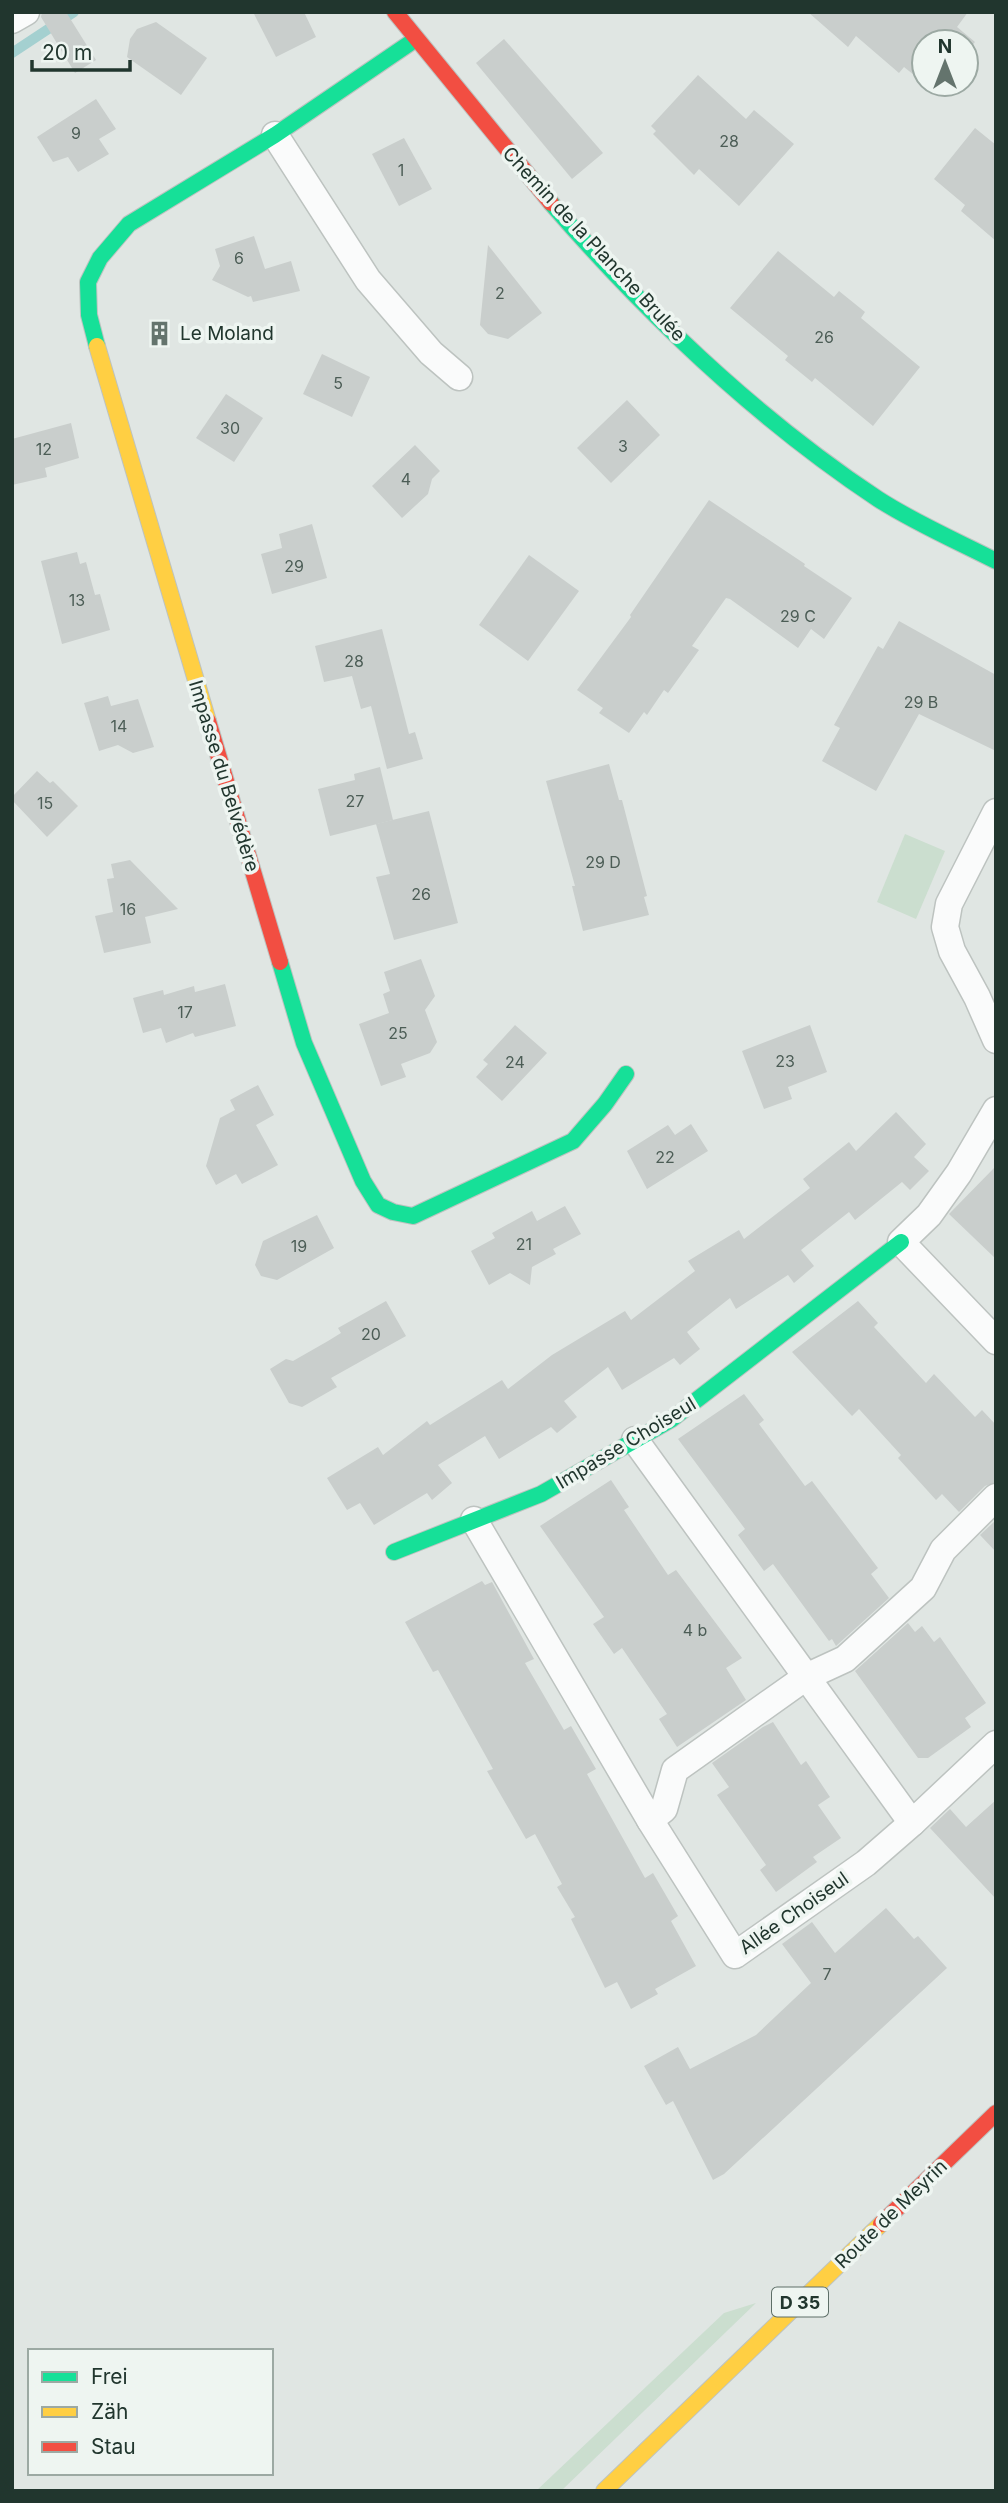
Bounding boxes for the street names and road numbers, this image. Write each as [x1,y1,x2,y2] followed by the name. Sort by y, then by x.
[498,142,690,346] street label: Chemin de la Planche Brulée
[184,677,264,875] street label: Impasse du Belvédère
[552,1392,700,1494] street label: Impasse Choiseul
[735,1867,853,1959] street label: Allée Choiseul
[830,2155,952,2273] street label: Route de Meyrin
[772,2288,828,2316] road number: D 35

